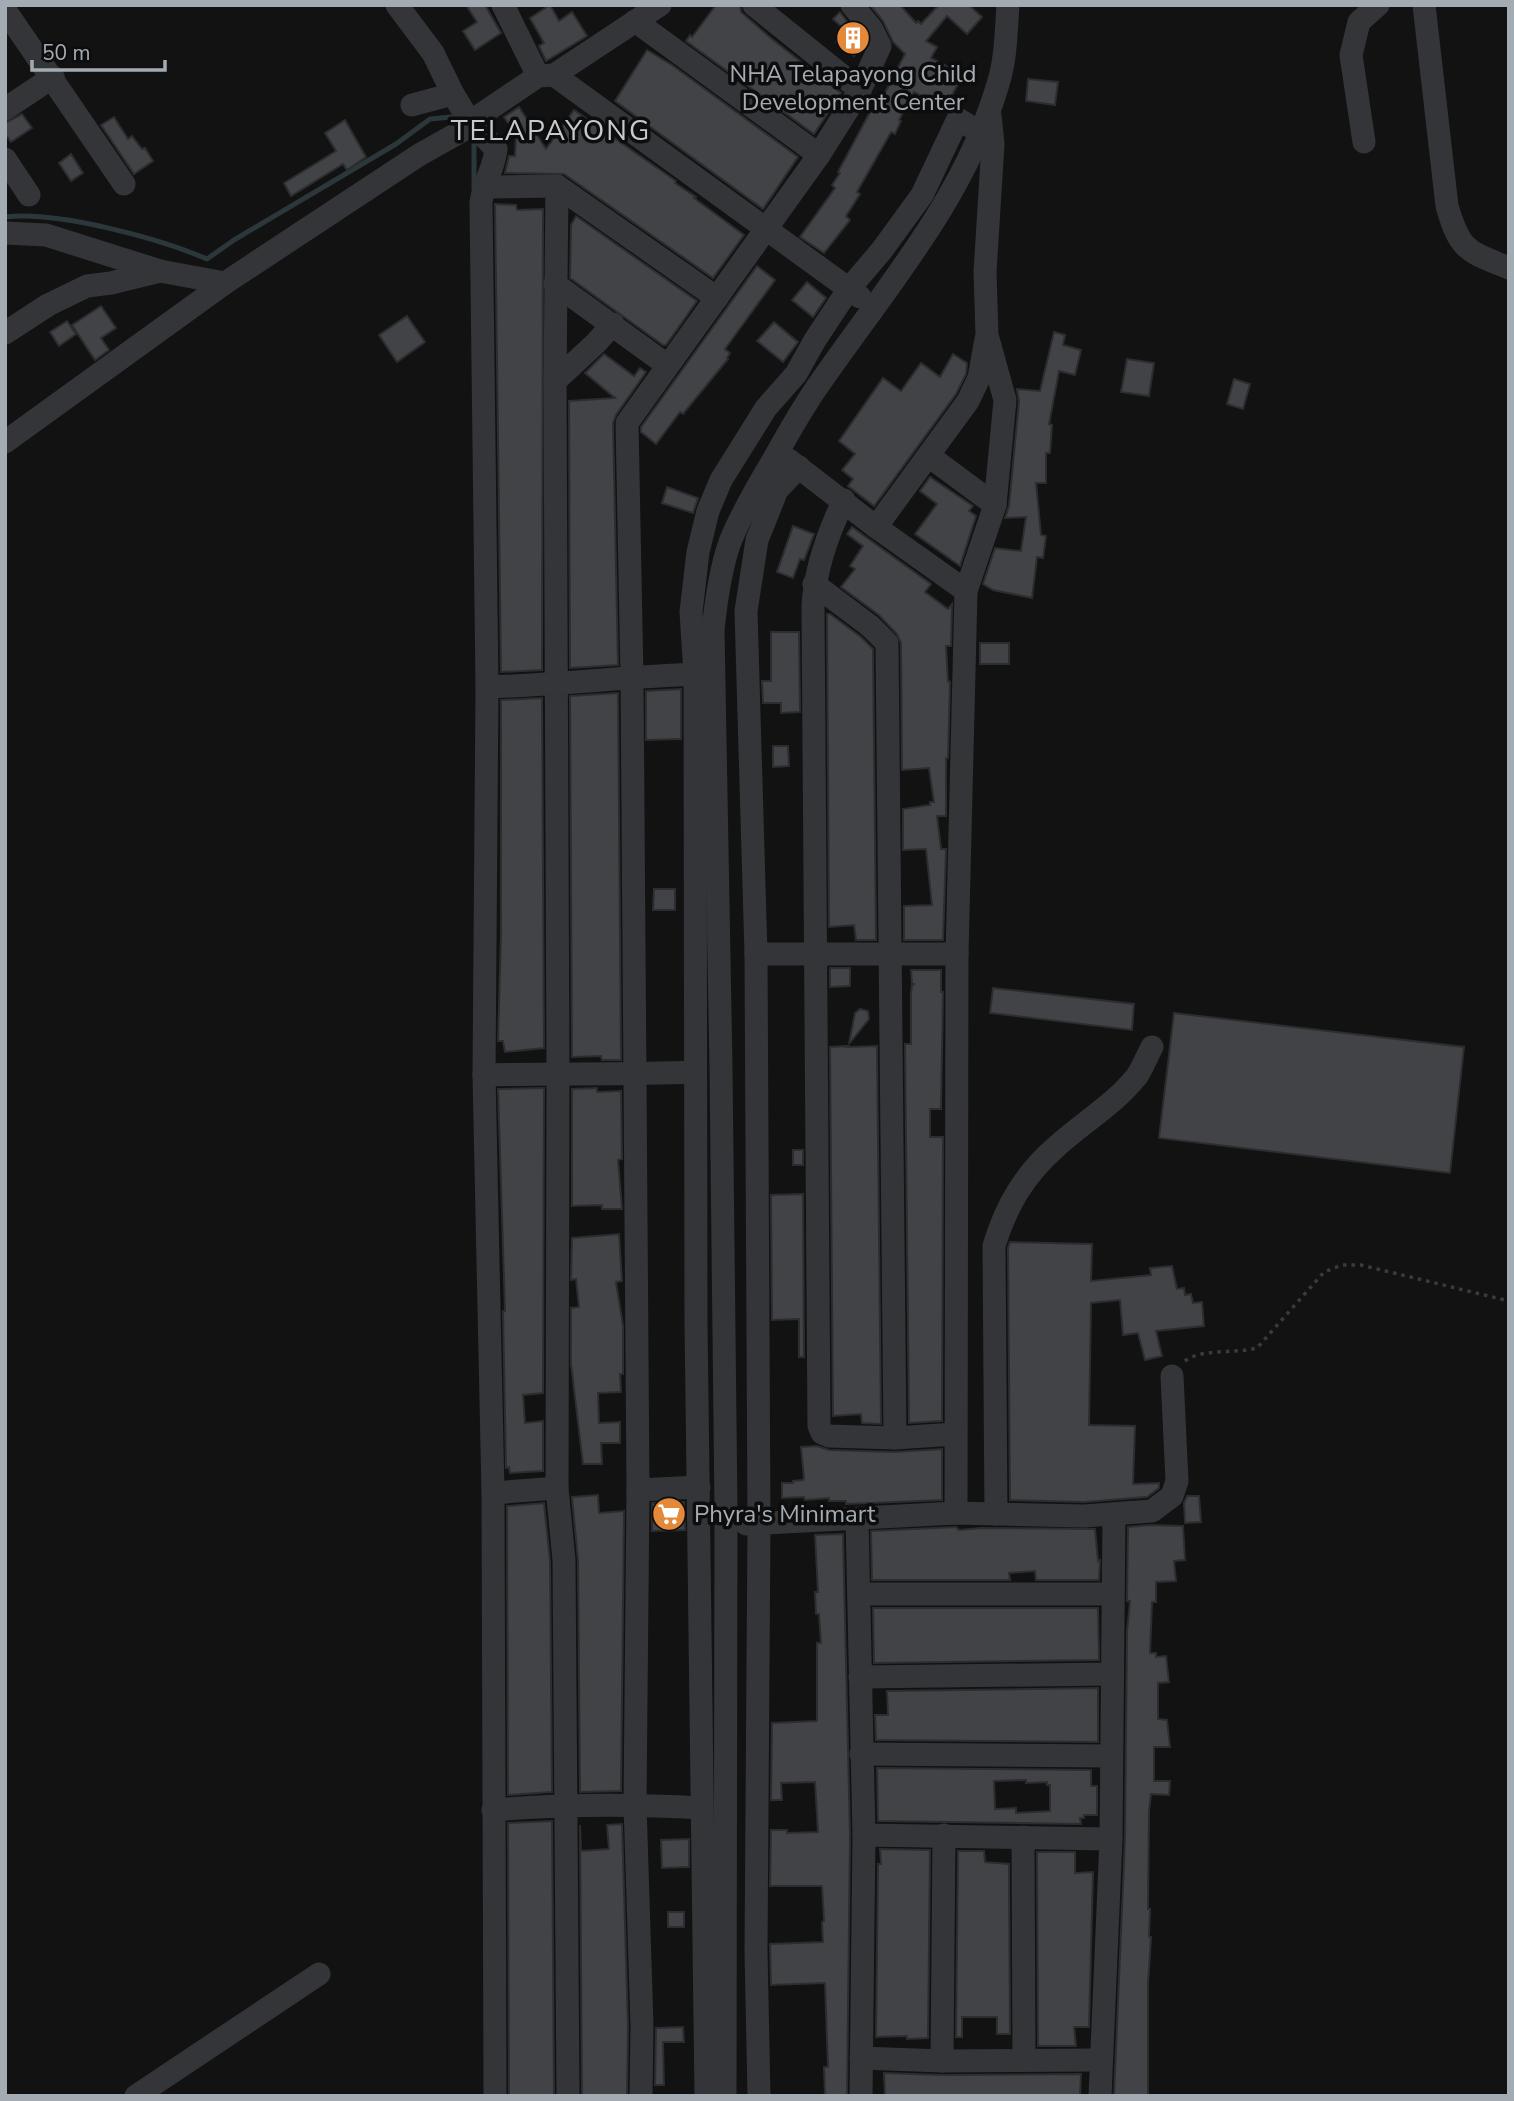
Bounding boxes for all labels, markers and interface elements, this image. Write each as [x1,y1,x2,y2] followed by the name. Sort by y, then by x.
[834,19,872,57] building icon: NHA Telapayong Child Development Center
[32,28,164,72] scale bar
[42,39,91,67] text: 50 m
[729,58,977,118] place label: NHA Telapayong Child Development Center
[451,112,651,150] district label: TELAPAYONG
[650,1495,688,1533] supermarket icon: Phyra's Minimart
[694,1498,876,1530] place label: Phyra's Minimart

